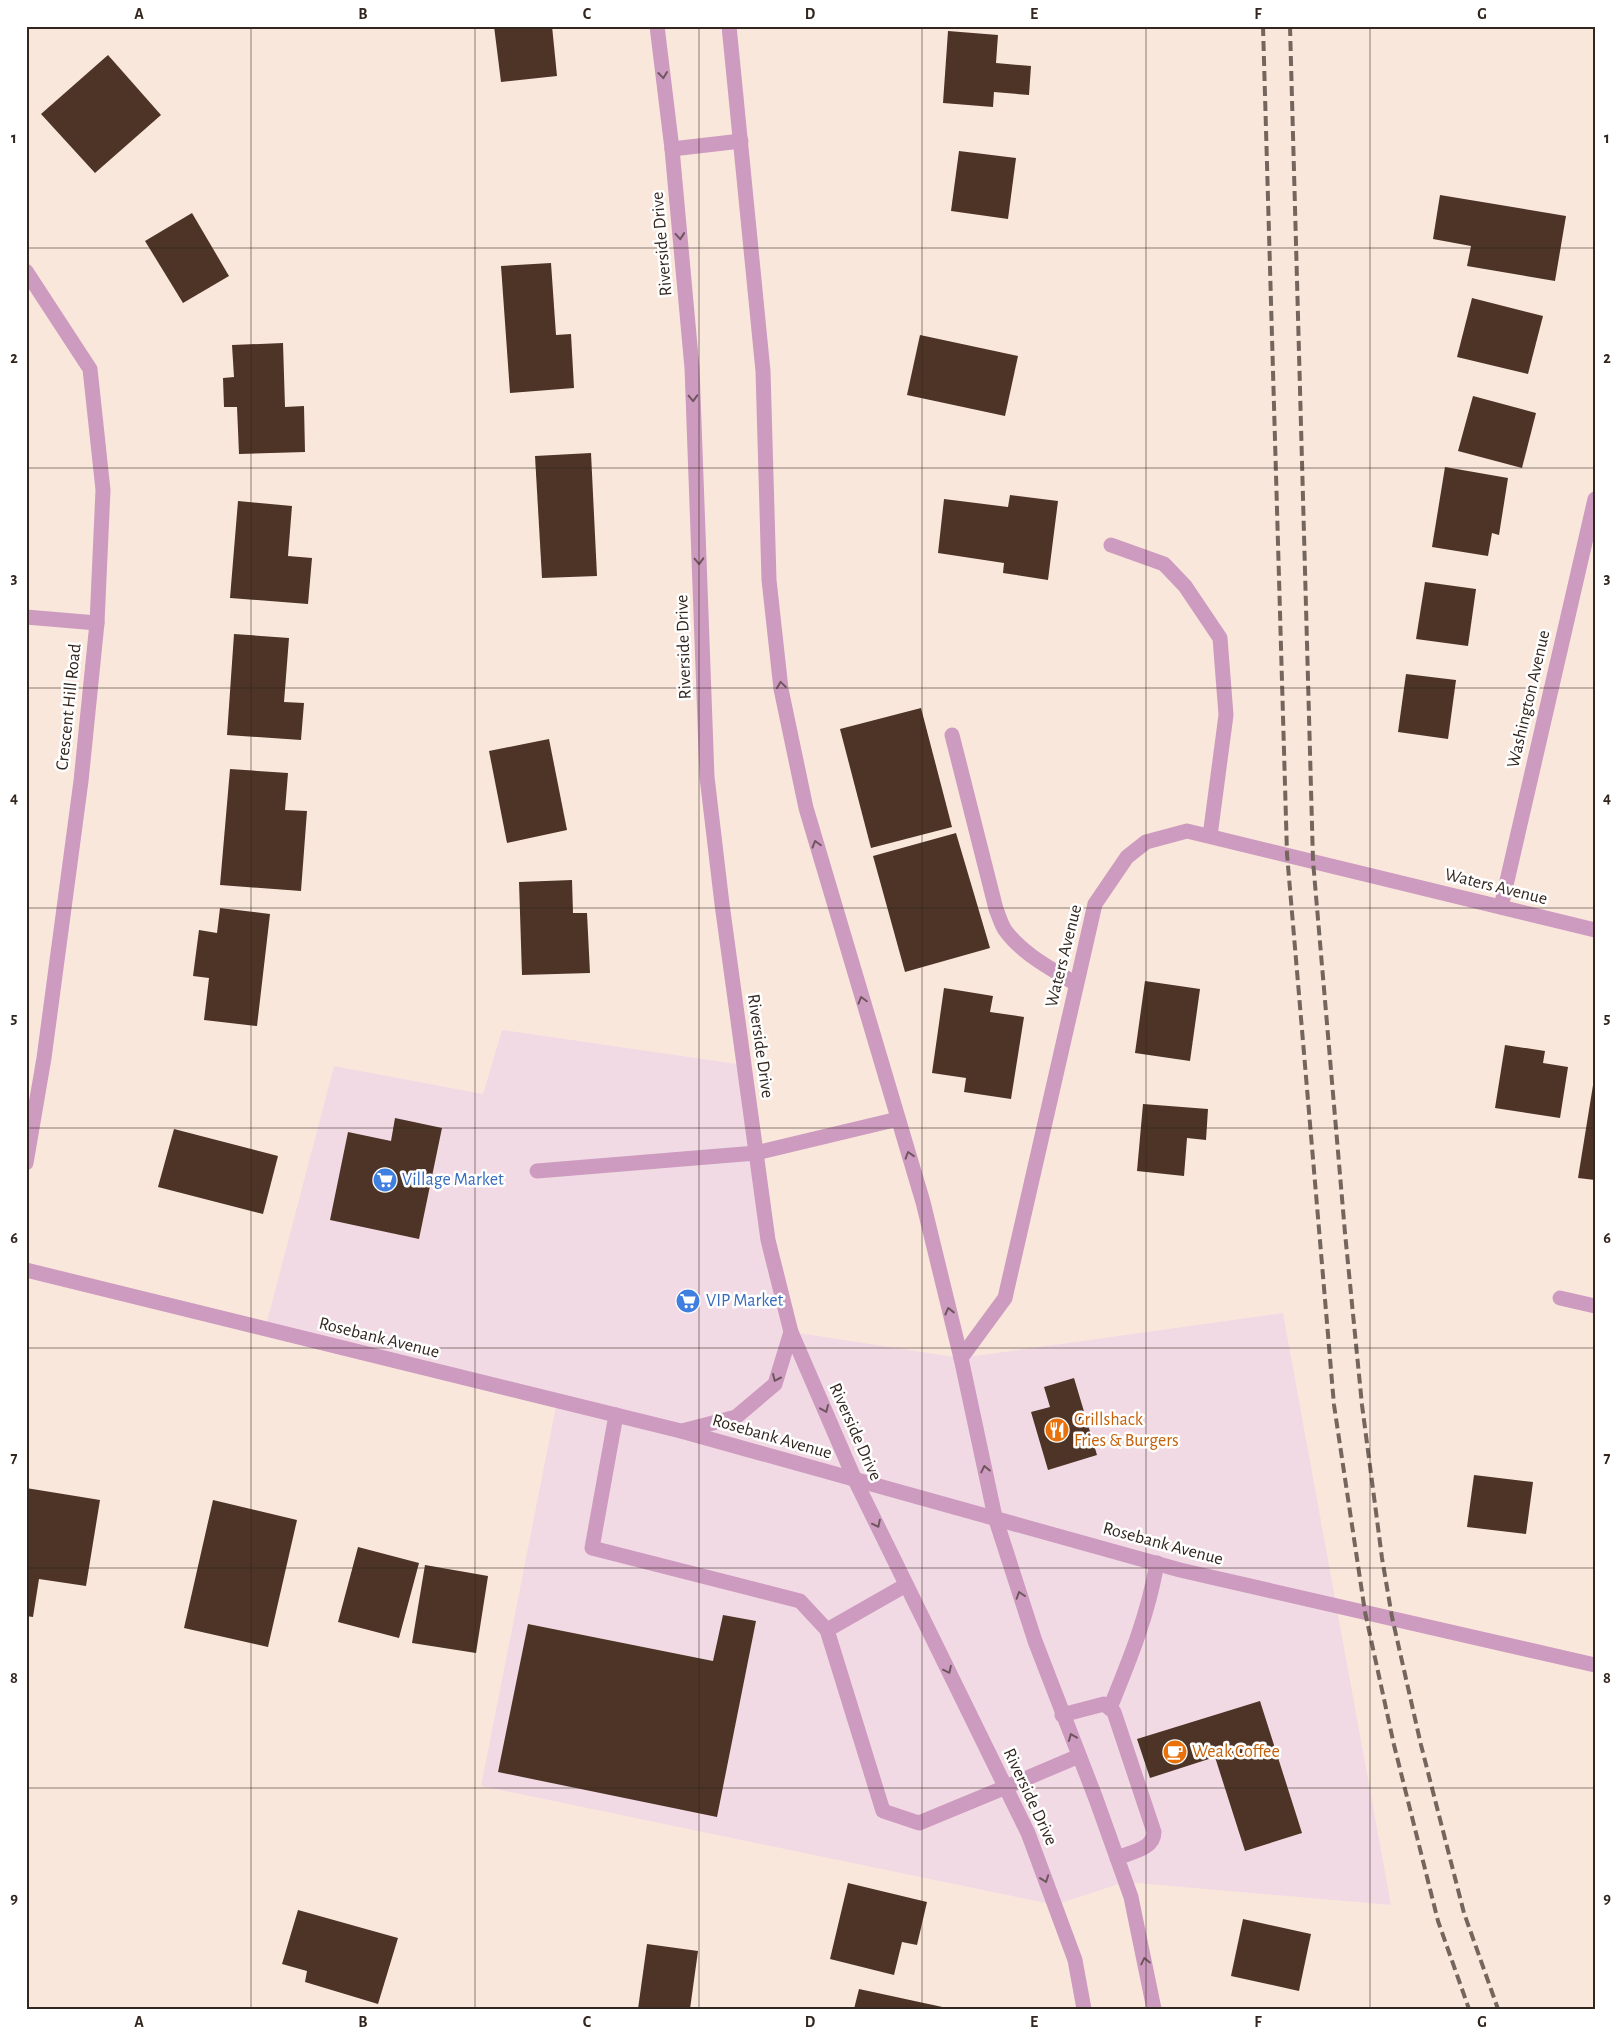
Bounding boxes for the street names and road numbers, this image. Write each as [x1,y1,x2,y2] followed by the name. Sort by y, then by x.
[648,191,676,297] street label: Riverside Drive
[673,594,695,700] street label: Riverside Drive
[1504,628,1554,770] street label: Washington Avenue
[53,643,85,771] street label: Crescent Hill Road
[1443,866,1549,908] street label: Waters Avenue
[1043,903,1085,1009] street label: Waters Avenue
[744,993,776,1099] street label: Riverside Drive
[317,1314,441,1362] street label: Rosebank Avenue
[825,1380,885,1484] street label: Riverside Drive
[710,1411,834,1463] street label: Rosebank Avenue
[1101,1519,1225,1569] street label: Rosebank Avenue
[1000,1746,1060,1848] street label: Riverside Drive

